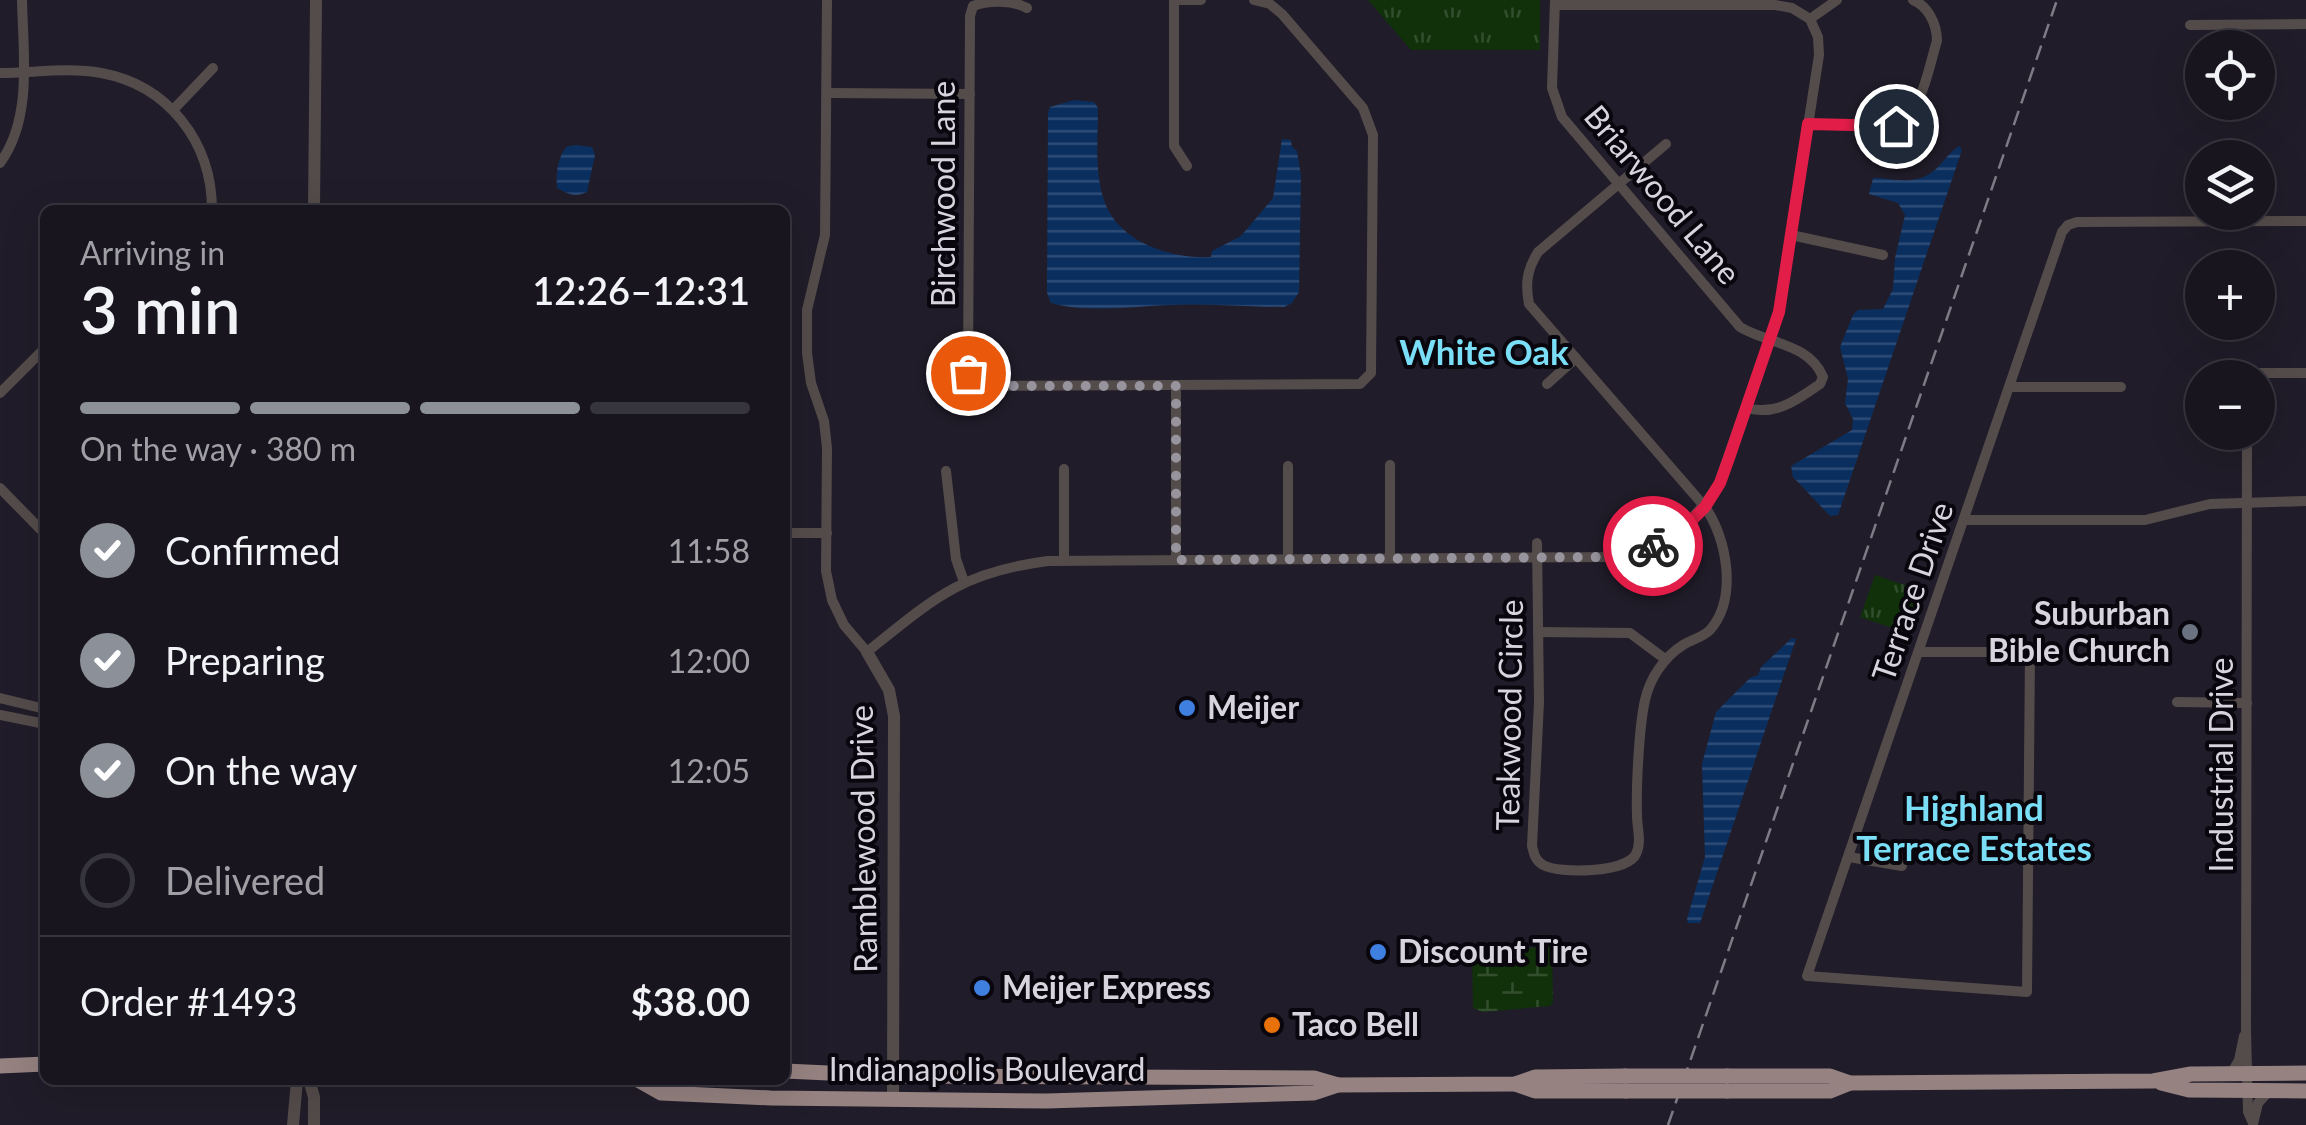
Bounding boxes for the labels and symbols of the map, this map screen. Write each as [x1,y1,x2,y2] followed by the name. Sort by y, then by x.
[923,81,962,307] street label: Birchwood Lane
[1854,84,1939,169] pin
[1577,97,1749,291] street label: Briarwood Lane
[1399,330,1569,372] district label: White Oak
[926,331,1011,416] pin
[1603,496,1703,596] courier
[1863,497,1960,686] street label: Terrace Drive
[1988,593,2170,669] place label: Suburban Bible Church
[1487,599,1530,831] street label: Teakwood Circle
[2179,621,2201,643] marker: Suburban Bible Church
[2201,658,2240,872] street label: Industrial Drive
[1207,687,1299,726] place label: Meijer
[1176,697,1198,719] marker: Meijer
[841,705,884,973] street label: Ramblewood Drive
[1856,786,2092,868] district label: Highland Terrace Estates
[1398,931,1588,970] place label: Discount Tire
[1367,941,1389,963] marker: Discount Tire
[1002,967,1211,1006] place label: Meijer Express
[971,977,993,999] marker: Meijer Express
[1292,1004,1419,1043] place label: Taco Bell
[1261,1014,1283,1036] marker: Taco Bell
[829,1049,1145,1088] street label: Indianapolis Boulevard

